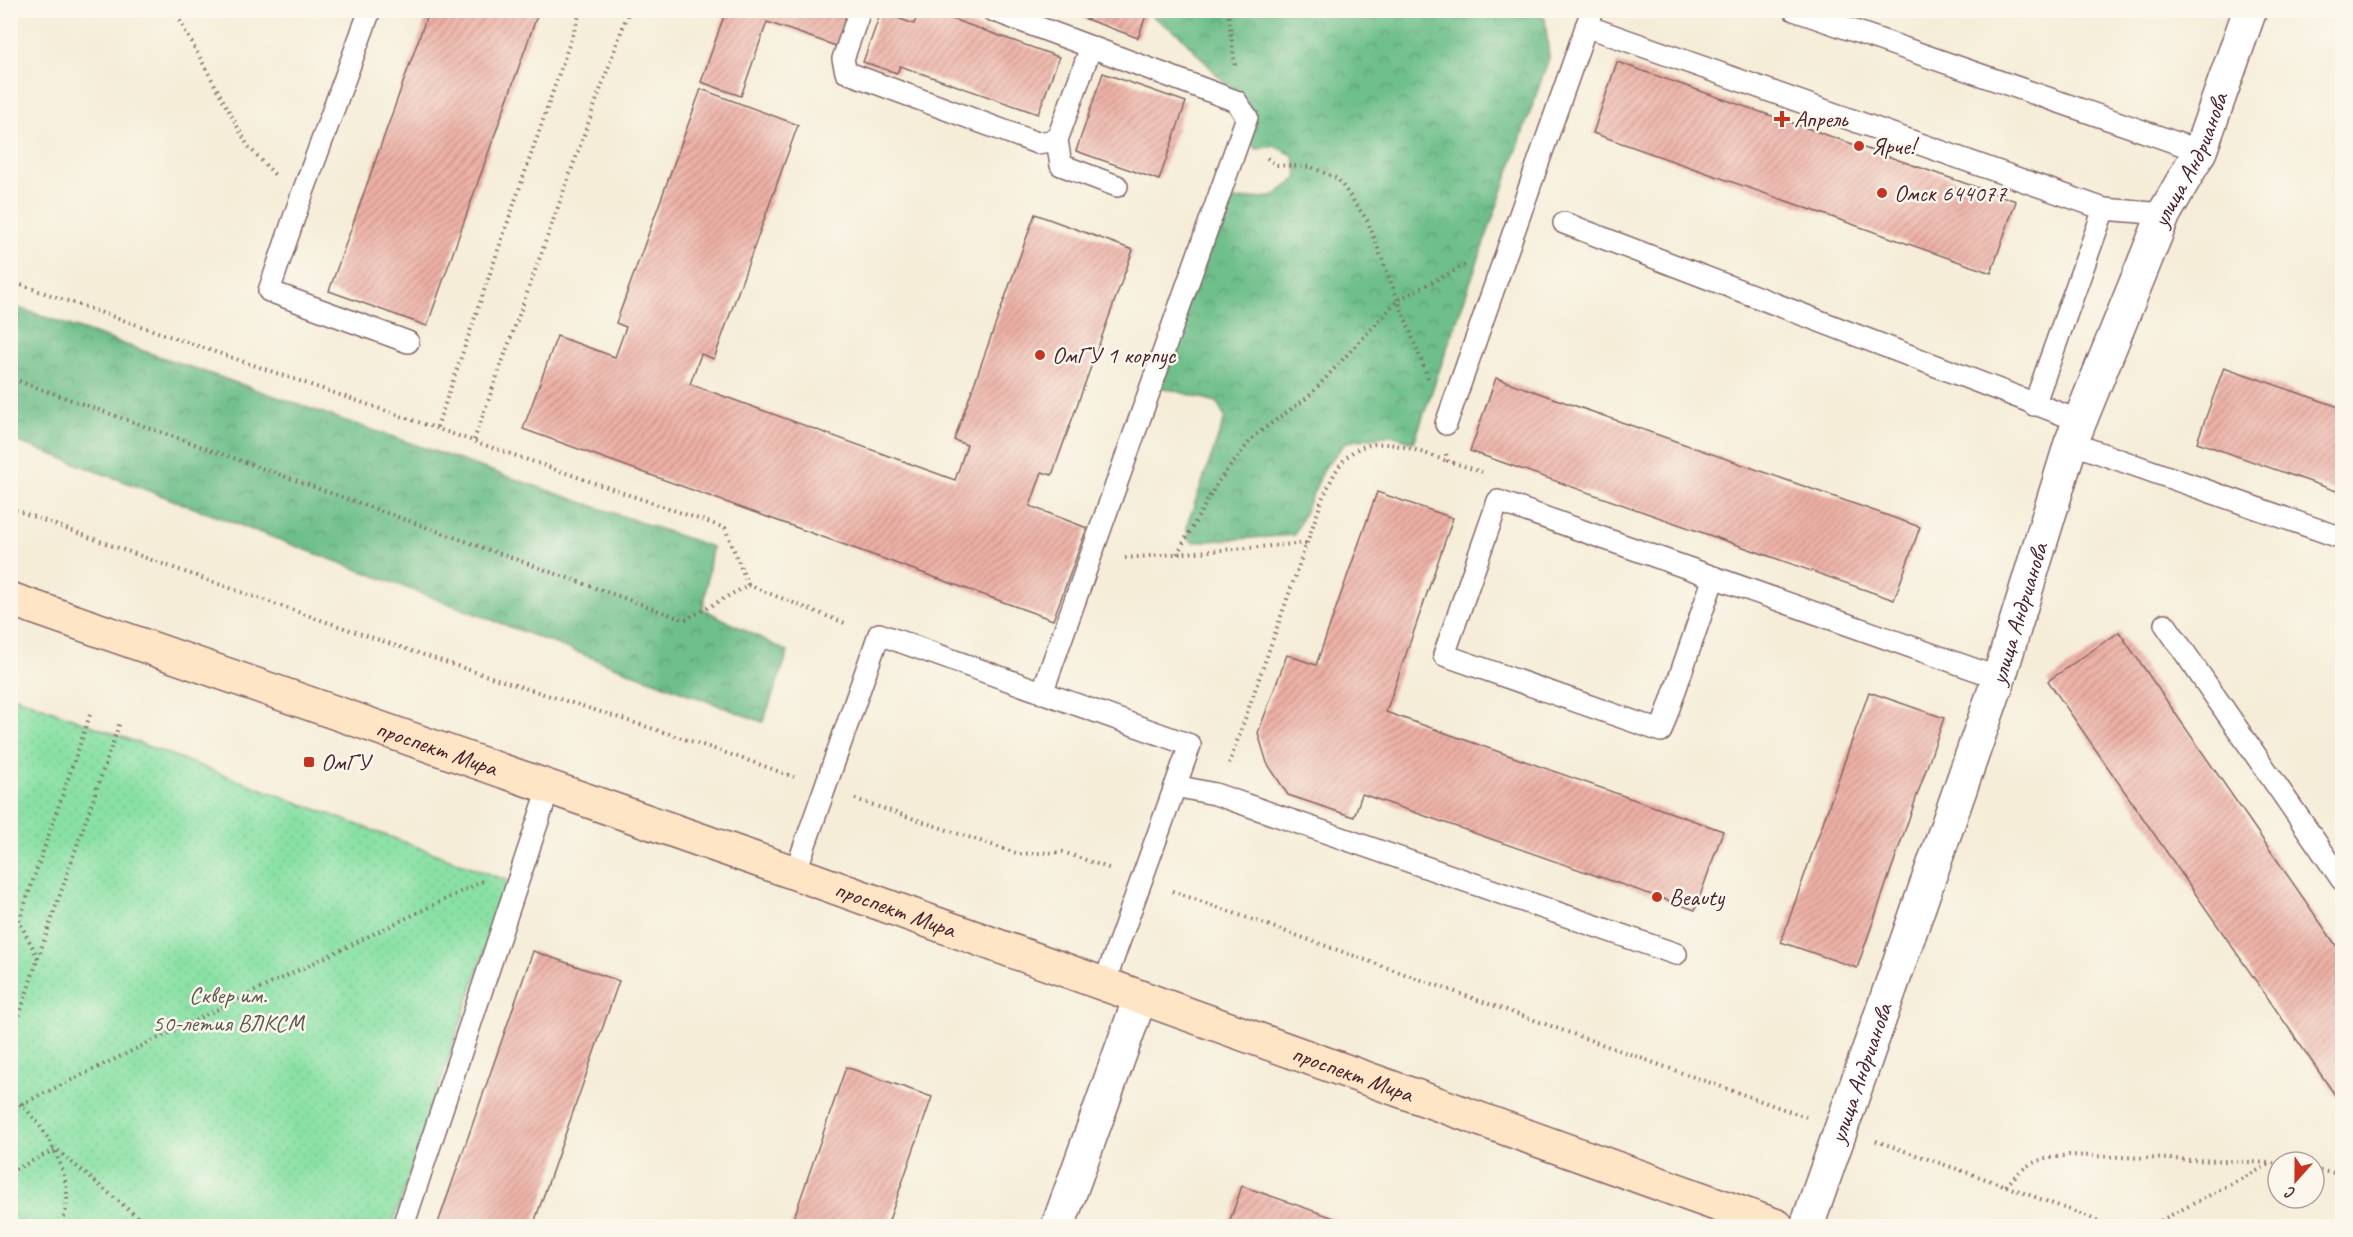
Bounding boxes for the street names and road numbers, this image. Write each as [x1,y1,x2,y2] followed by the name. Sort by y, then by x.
[2145,87,2235,233] street label: улица Андрианова
[1982,538,2055,690] street label: улица Андрианова
[372,713,503,783] street label: проспект Мира
[831,874,961,945] street label: проспект Мира
[1822,998,1899,1149] street label: улица Андрианова
[1288,1038,1419,1109] street label: проспект Мира

